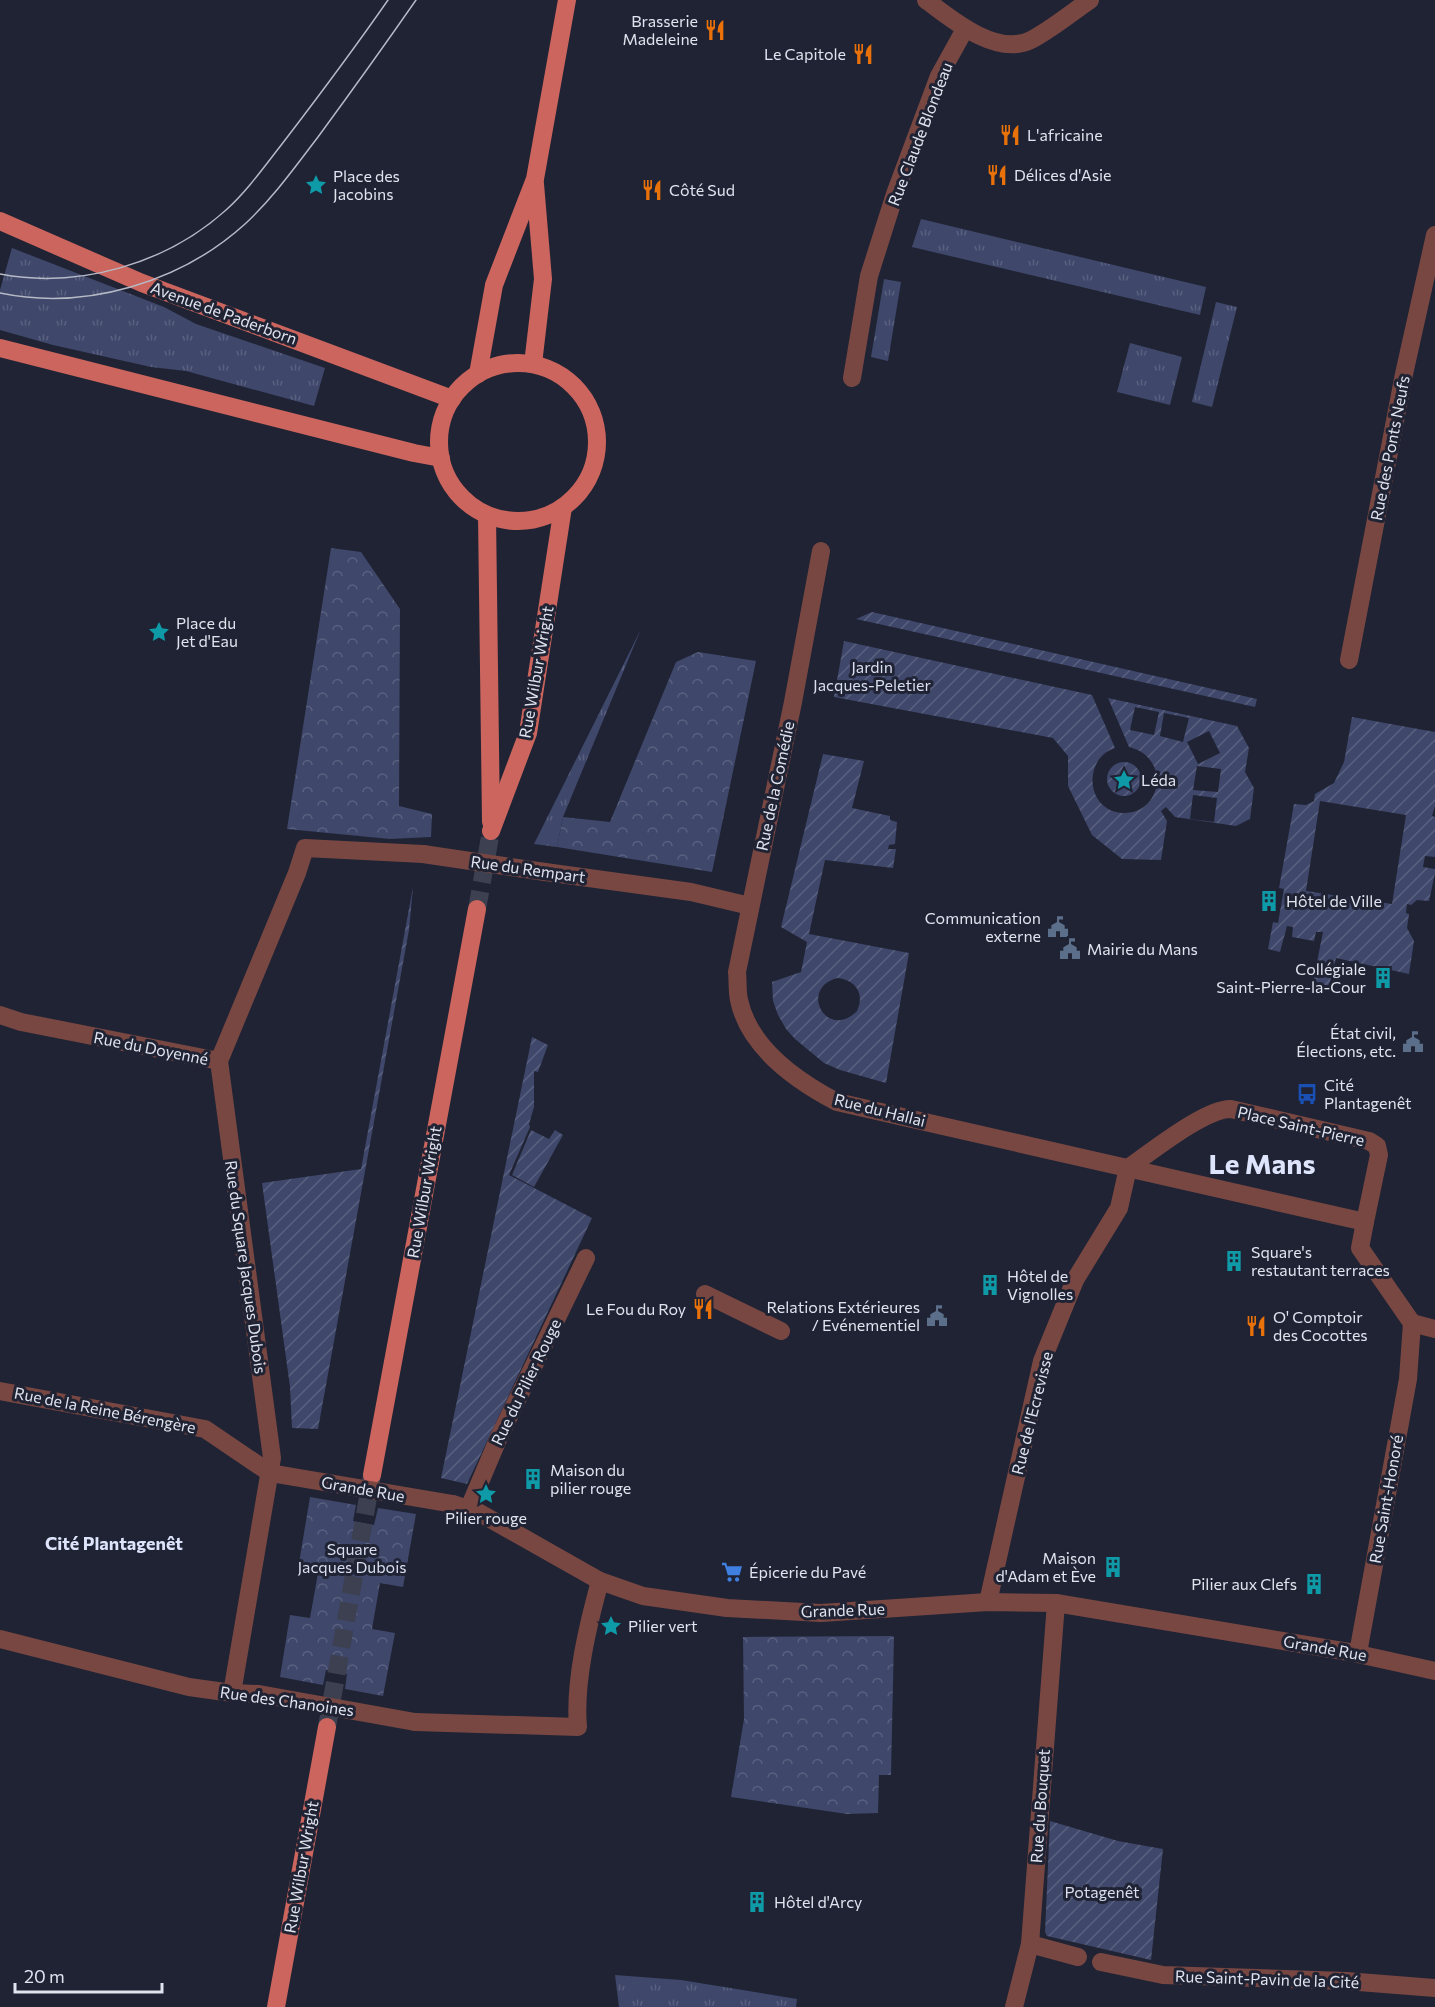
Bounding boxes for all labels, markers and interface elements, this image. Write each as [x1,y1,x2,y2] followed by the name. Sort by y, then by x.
[623,11,698,48] place label: Brasserie Madeleine
[703,18,727,42] restaurant icon: Brasserie Madeleine
[851,42,875,66] restaurant icon: Le Capitole
[764,44,846,63] place label: Le Capitole
[883,59,956,208] street label: Rue Claude Blondeau
[998,123,1022,147] restaurant icon: L'africaine
[1027,125,1103,144] place label: L'africaine
[985,163,1009,187] restaurant icon: Délices d'Asie
[1014,165,1112,184] place label: Délices d'Asie
[333,166,400,203] place label: Place des Jacobins
[304,173,328,197] place icon: Place des Jacobins
[640,178,664,202] restaurant icon: Côté Sud
[669,180,735,199] place label: Côté Sud
[148,277,300,348] street label: Avenue de Paderborn
[1366,374,1413,522] street label: Rue des Ponts Neufs
[515,604,557,739] street label: Rue Wilbur Wright
[176,613,238,650] place label: Place du Jet d'Eau
[147,620,171,644] place icon: Place du Jet d'Eau
[813,657,931,694] park label: Jardin Jacques-Peletier
[751,719,798,852] street label: Rue de la Comédie
[1112,768,1136,792] place icon: Léda
[1141,770,1176,789] place label: Léda
[469,851,587,886] street label: Rue du Rempart
[1257,889,1281,913] building icon: Hôtel de Ville
[1286,891,1382,910] place label: Hôtel de Ville
[925,908,1041,945] place label: Communication externe
[1046,915,1070,939] public building icon: Communication externe
[1058,937,1082,961] public building icon: Mairie du Mans
[1087,939,1198,958] place label: Mairie du Mans
[1216,959,1367,996] place label: Collégiale Saint-Pierre-la-Cour
[1371,966,1395,990] building icon: Collégiale Saint-Pierre-la-Cour
[1296,1023,1396,1060] place label: État civil, Élections, etc.
[92,1027,210,1068] street label: Rue du Doyenné
[1401,1030,1425,1054] public building icon: État civil, Élections, etc.
[1324,1075,1412,1112] place label: Cité Plantagenêt
[1295,1082,1319,1106] bus stop icon: Cité Plantagenêt
[833,1089,928,1130] street label: Rue du Hallai
[1236,1102,1366,1149] street label: Place Saint-Pierre
[403,1124,445,1259] street label: Rue Wilbur Wright
[1208,1146,1316,1180] district label: Le Mans
[222,1159,271,1375] street label: Rue du Square Jacques Dubois
[1251,1242,1390,1279] place label: Square's restautant terraces
[1222,1249,1246,1273] building icon: Square's restautant terraces
[1007,1266,1073,1303] place label: Hôtel de Vignolles
[978,1273,1002,1297] building icon: Hôtel de Vignolles
[691,1297,715,1321] restaurant icon: Le Fou du Roy
[767,1297,920,1334] place label: Relations Extérieures / Evénementiel
[586,1299,686,1318] place label: Le Fou du Roy
[925,1304,949,1328] public building icon: Relations Extérieures / Evénementiel
[1273,1307,1368,1344] place label: O' Comptoir des Cocottes
[1244,1314,1268,1338] restaurant icon: O' Comptoir des Cocottes
[487,1316,564,1448] street label: Rue du Pilier Rouge
[1007,1349,1056,1476] street label: Rue de l'Ecrevisse
[13,1383,198,1436] street label: Rue de la Reine Bérengère
[1365,1433,1406,1565] street label: Rue Saint-Honoré
[550,1460,631,1497] place label: Maison du pilier rouge
[521,1467,545,1491] building icon: Maison du pilier rouge
[320,1472,406,1505] street label: Grande Rue
[474,1482,498,1506] place icon: Pilier rouge
[445,1508,527,1527] place label: Pilier rouge
[45,1532,183,1554] district label: Cité Plantagenêt
[297,1539,407,1576] park label: Square Jacques Dubois
[996,1548,1096,1585] place label: Maison d'Adam et Ève
[1101,1555,1125,1579] building icon: Maison d'Adam et Ève
[720,1560,744,1584] supermarket icon: Épicerie du Pavé
[749,1562,866,1581] place label: Épicerie du Pavé
[1302,1572,1326,1596] building icon: Pilier aux Clefs
[1191,1574,1297,1593] place label: Pilier aux Clefs
[801,1599,885,1620] street label: Grande Rue
[599,1614,623,1638] place icon: Pilier vert
[628,1616,698,1635] place label: Pilier vert
[1282,1631,1368,1664] street label: Grande Rue
[219,1682,355,1719] street label: Rue des Chanoines
[1026,1748,1053,1864] street label: Rue du Bouquet
[280,1799,322,1934] street label: Rue Wilbur Wright
[1064,1882,1140,1901] park label: Potagenêt
[745,1890,769,1914] building icon: Hôtel d'Arcy
[774,1892,862,1911] place label: Hôtel d'Arcy
[15,1956,162,1994] scale bar
[24,1965,65,1987] text: 20 m
[1175,1966,1359,1991] street label: Rue Saint-Pavin de la Cité

